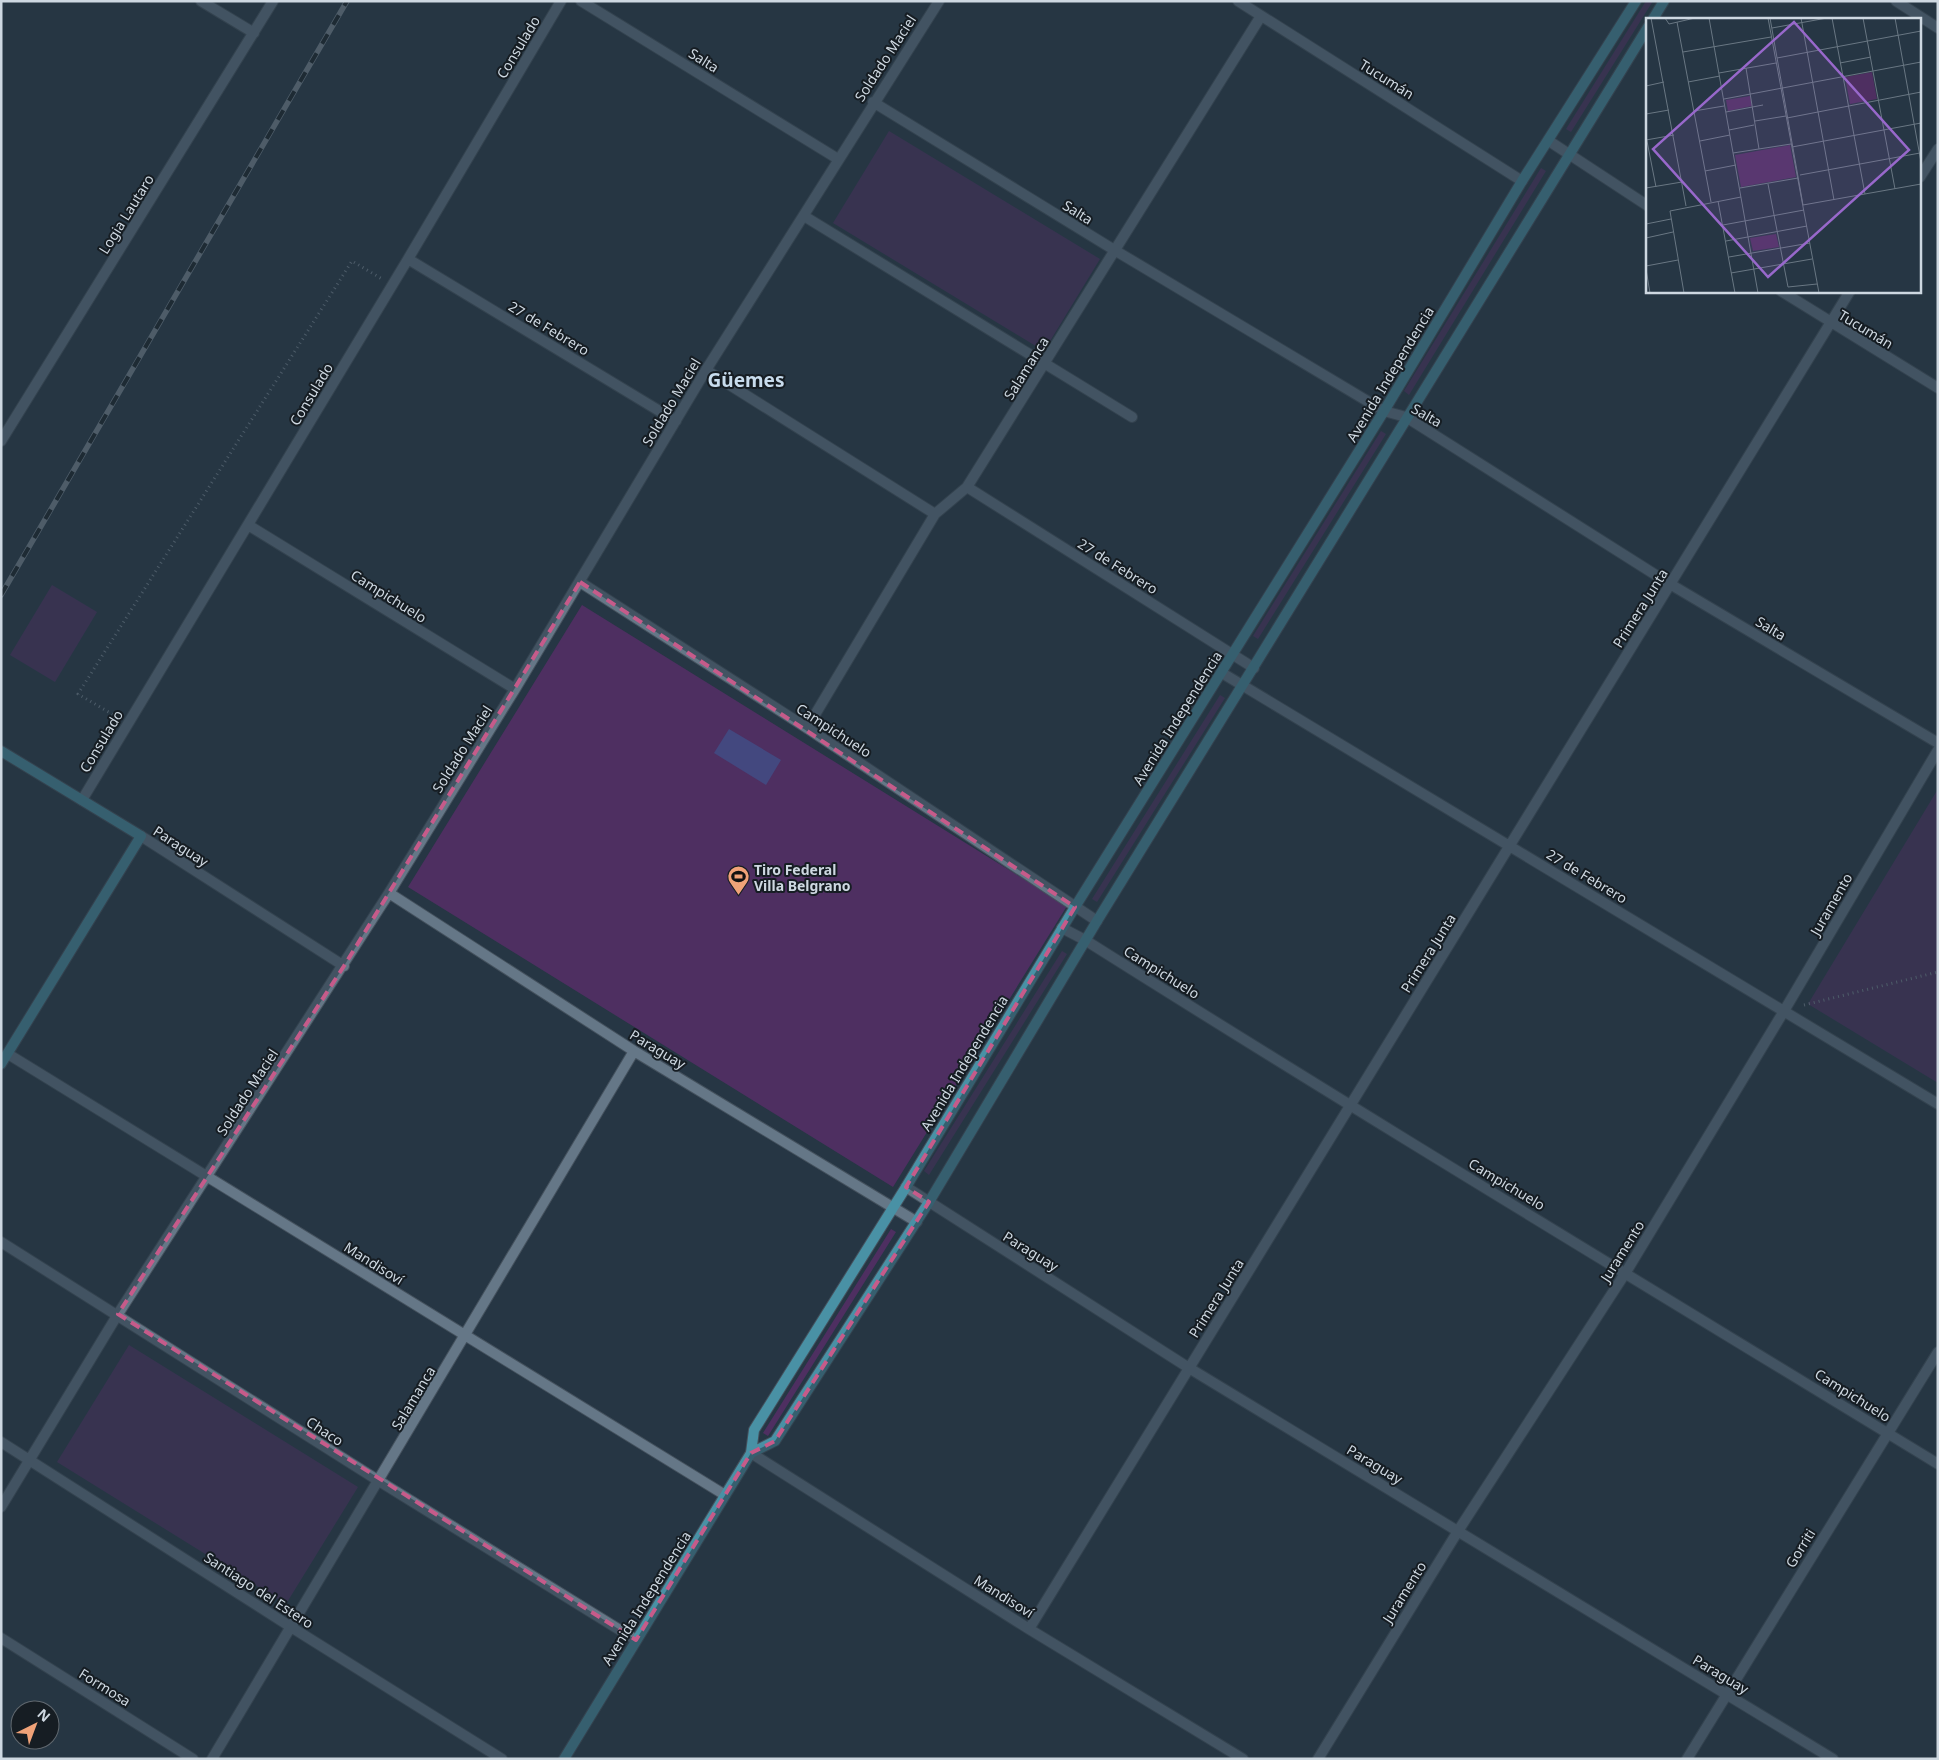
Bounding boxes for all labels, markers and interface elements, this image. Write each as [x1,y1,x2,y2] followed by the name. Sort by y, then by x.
[850,11,920,105] street label: Soldado Maciel
[492,12,544,82] street label: Consulado
[1646,18,1922,292] inset map
[685,43,723,77] street label: Salta
[1356,55,1418,103] street label: Tucumán
[94,171,158,257] street label: Logia Lautaro
[1059,195,1097,229] street label: Salta
[505,296,593,360] street label: 27 de Febrero
[1342,303,1438,445] street label: Avenida Independencia
[1835,305,1897,353] street label: Tucumán
[999,333,1053,403] street label: Salamanca
[637,355,705,449] street label: Soldado Maciel
[285,359,337,429] street label: Consulado
[708,367,784,393] district label: Güemes
[1408,399,1446,431] street label: Salta
[1074,534,1162,598] street label: 27 de Febrero
[347,565,431,627] street label: Campichuelo
[1608,565,1672,651] street label: Primera Junta
[1752,612,1790,644] street label: Salta
[1128,647,1226,789] street label: Avenida Independencia
[793,699,875,761] street label: Campichuelo
[428,702,496,796] street label: Soldado Maciel
[75,706,127,776] street label: Consulado
[150,821,213,871] street label: Paraguay
[1543,844,1631,908] street label: 27 de Febrero
[754,860,851,895] place label: Tiro Federal Villa Belgrano
[726,865,750,896] sports icon: Tiro Federal Villa Belgrano
[1805,869,1856,940] street label: Juramento
[1396,910,1460,996] street label: Primera Junta
[1120,941,1204,1003] street label: Campichuelo
[916,992,1012,1134] street label: Avenida Independencia
[627,1025,690,1074] street label: Paraguay
[212,1045,282,1139] street label: Soldado Maciel
[1465,1154,1549,1214] street label: Campichuelo
[1595,1217,1648,1287] street label: Juramento
[1000,1227,1063,1276] street label: Paraguay
[341,1237,408,1289] street label: Mandisoví
[1184,1255,1248,1341] street label: Primera Junta
[387,1363,439,1433] street label: Salamanca
[1811,1364,1895,1426] street label: Campichuelo
[303,1412,347,1450] street label: Chaco
[1344,1440,1407,1489] street label: Paraguay
[1781,1525,1819,1571] street label: Gorriti
[597,1527,695,1669] street label: Avenida Independencia
[201,1548,317,1632] street label: Santiago del Estero
[1377,1558,1430,1628] street label: Juramento
[971,1570,1038,1622] street label: Mandisoví
[1690,1650,1753,1699] street label: Paraguay
[76,1664,134,1710] street label: Formosa
[10,1700,60,1750] north arrow
[33,1704,55,1726] text: N

